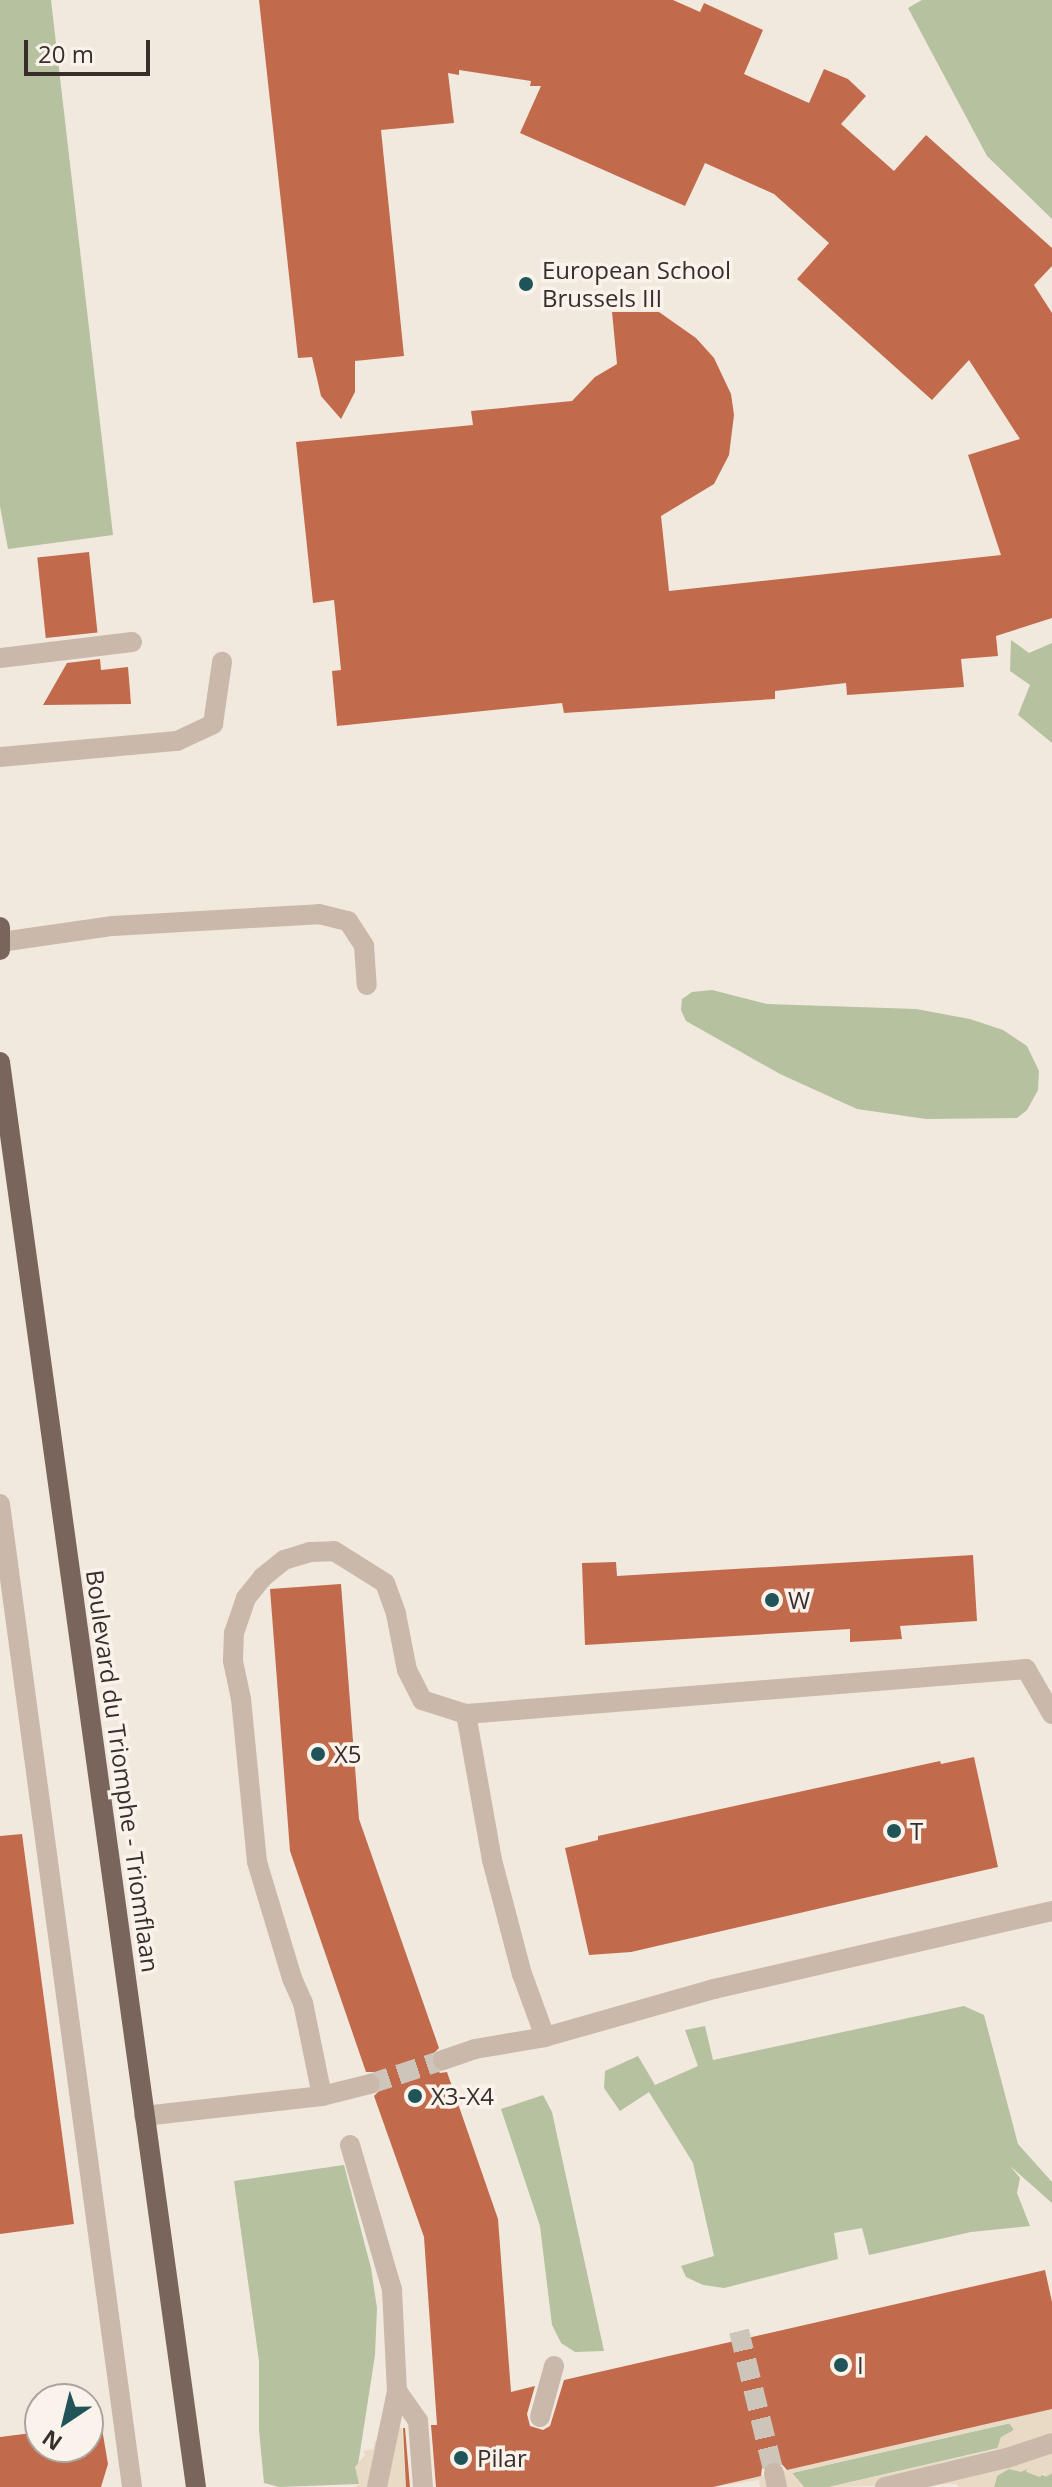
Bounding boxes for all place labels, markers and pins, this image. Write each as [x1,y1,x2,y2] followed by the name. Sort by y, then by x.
[542,256,731,312] place label: European School Brussels III
[517,275,535,293] marker: European School Brussels III
[788,1586,810,1614] place label: W
[763,1591,781,1609] marker: W
[334,1740,362,1768] place label: X5
[309,1745,327,1763] marker: X5
[910,1817,923,1845] place label: T
[885,1822,903,1840] marker: T
[431,2082,494,2110] place label: X3-X4
[406,2087,424,2105] marker: X3-X4
[857,2351,864,2379] place label: I
[832,2356,850,2374] marker: I
[477,2444,527,2472] place label: Pilar
[452,2449,470,2467] marker: Pilar

